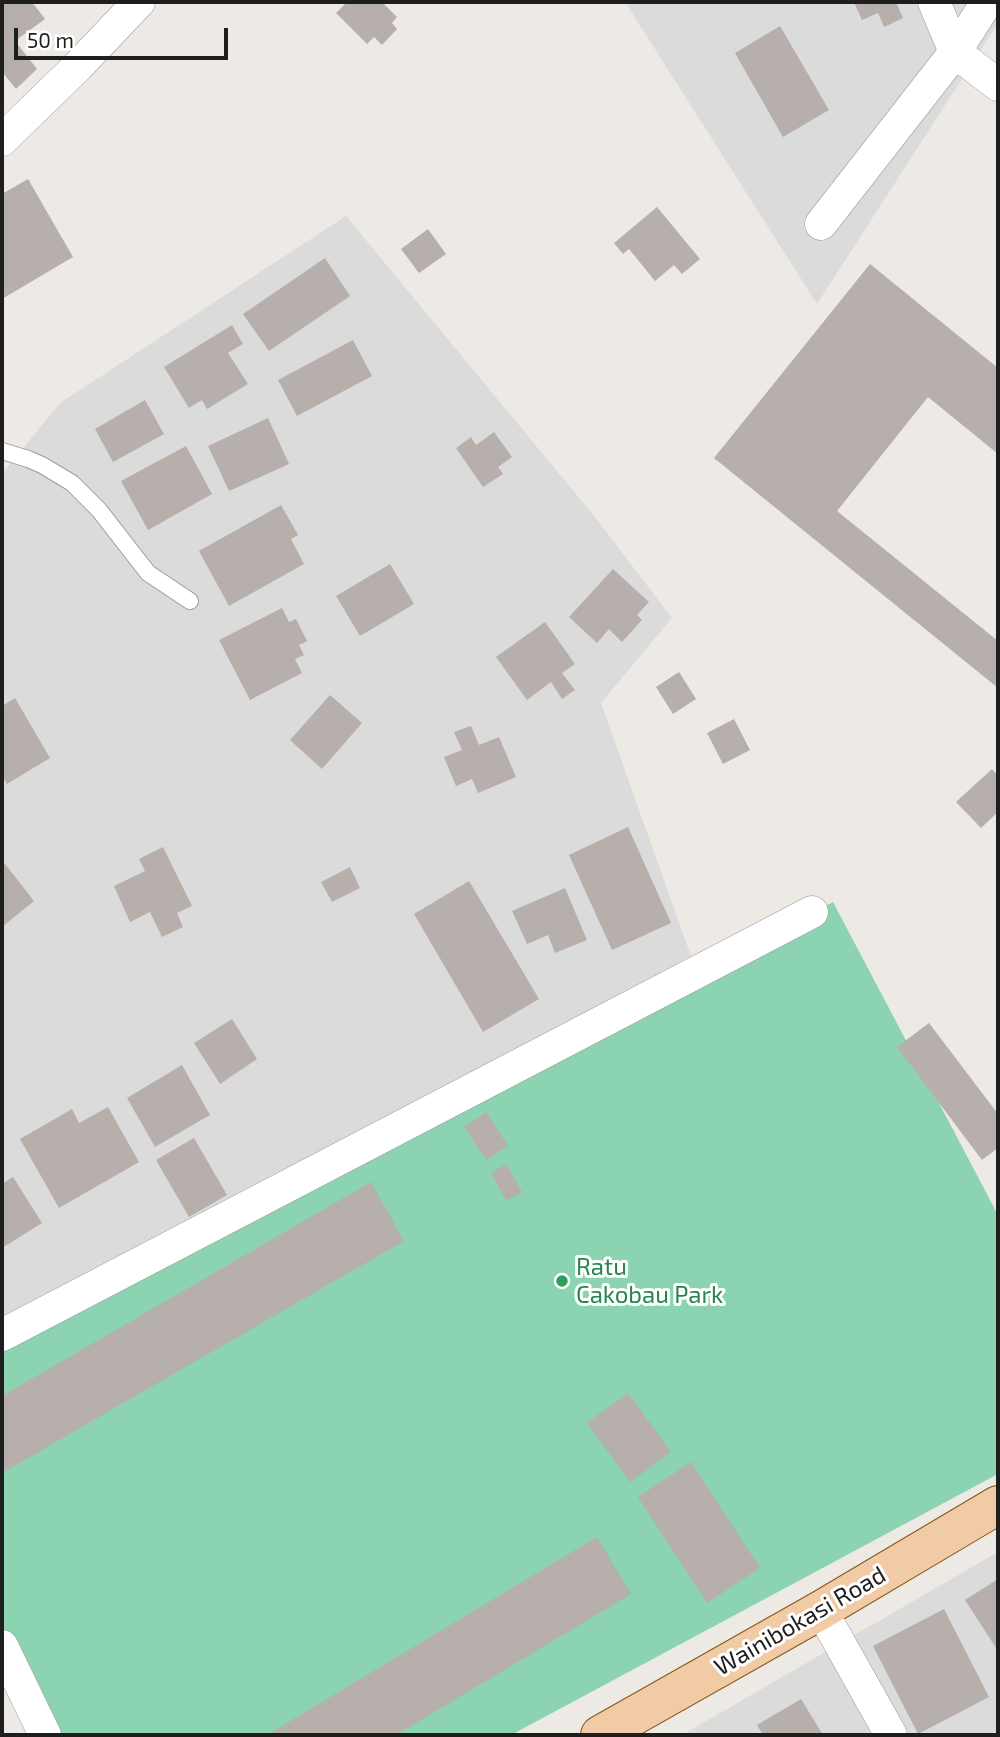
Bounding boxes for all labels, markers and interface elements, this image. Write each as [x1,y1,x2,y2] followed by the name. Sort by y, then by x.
[18,14,231,58] scale bar
[27,27,74,52] text: 50 m
[576,1253,723,1309] place label: Ratu Cakobau Park
[554,1273,570,1289] marker: Ratu Cakobau Park
[709,1560,891,1682] street label: Wainibokasi Road

